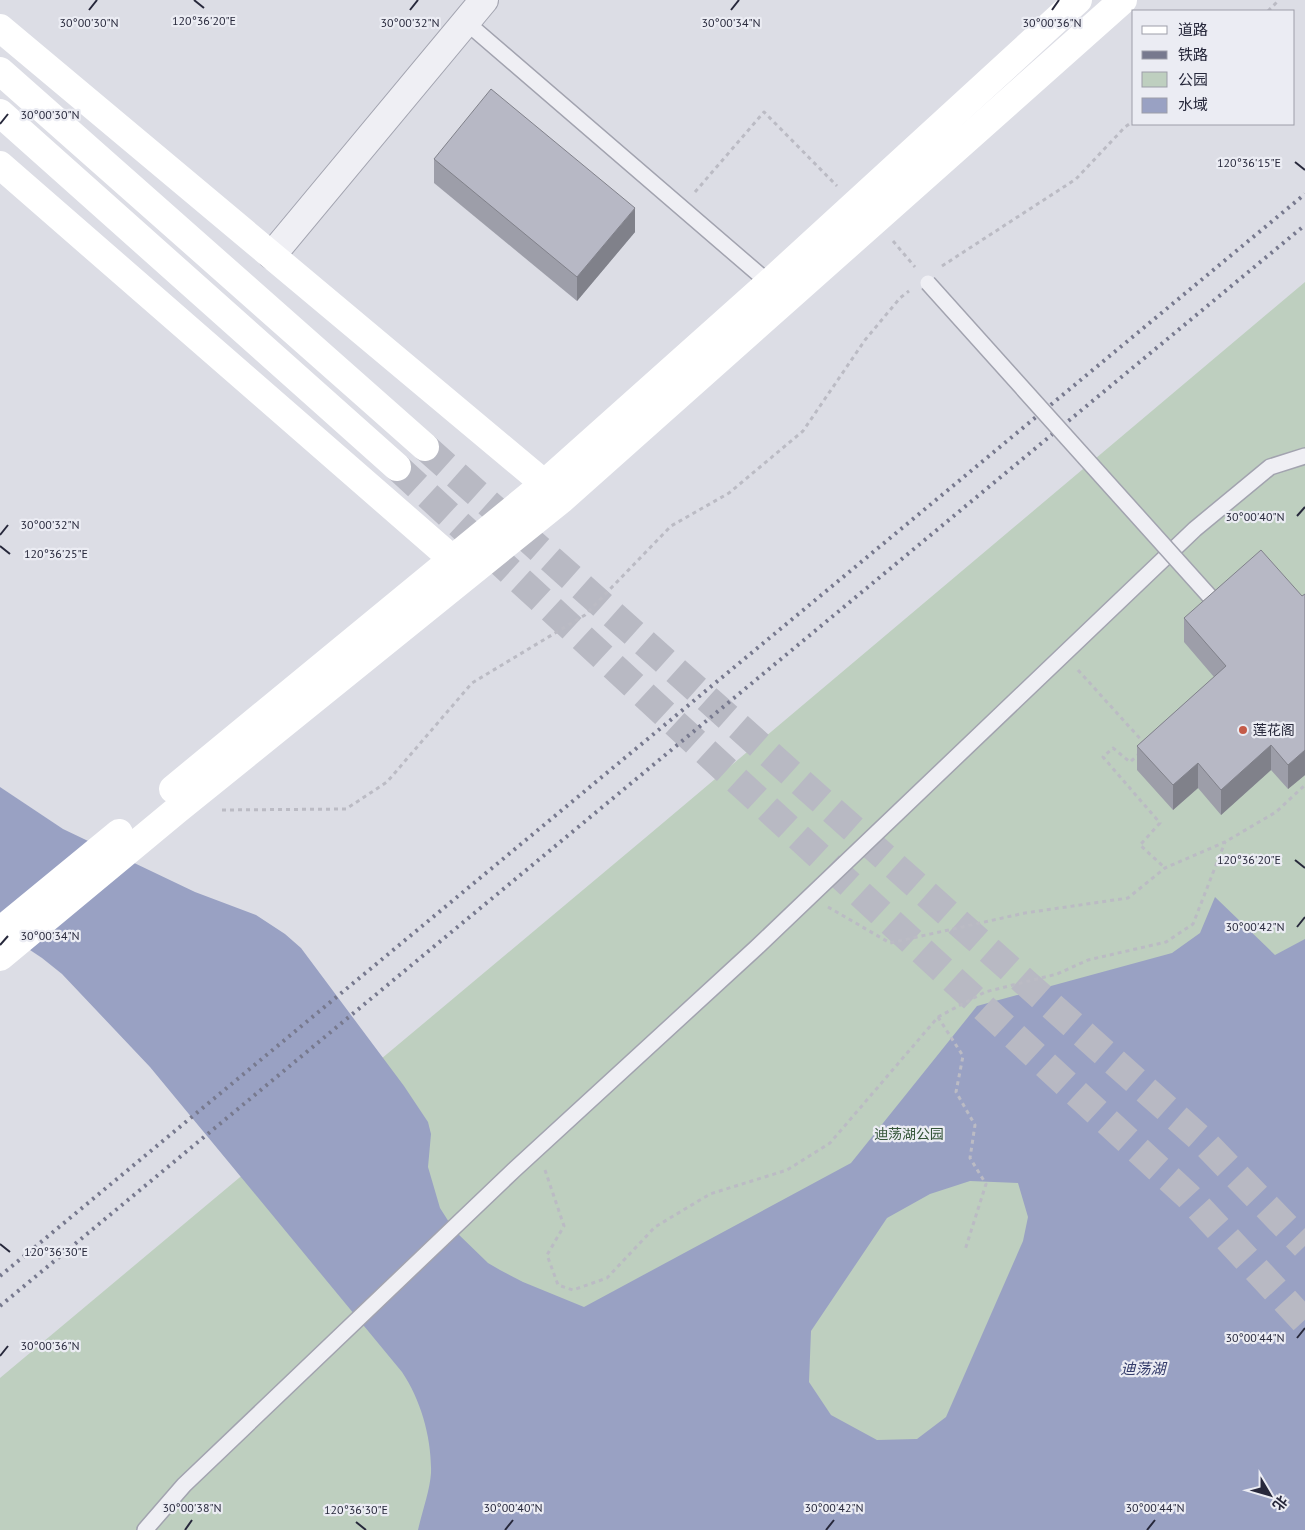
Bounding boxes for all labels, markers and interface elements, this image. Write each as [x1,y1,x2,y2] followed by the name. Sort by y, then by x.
[1132,10,1295,125] legend
[172,13,236,28] text: 120°36'20"E
[59,15,119,30] text: 30°00'30"N
[380,15,440,30] text: 30°00'32"N
[701,15,761,30] text: 30°00'34"N
[1022,15,1082,30] text: 30°00'36"N
[1178,20,1208,39] text: 道路
[1178,45,1208,64] text: 铁路
[1178,70,1208,89] text: 公园
[1178,95,1208,114] text: 水域
[20,107,80,122] text: 30°00'30"N
[1217,155,1281,170] text: 120°36'15"E
[1225,509,1285,524] text: 30°00'40"N
[20,517,80,532] text: 30°00'32"N
[24,546,88,561] text: 120°36'25"E
[1253,721,1295,739] place label: 莲花阁
[1237,724,1249,736] marker: 莲花阁
[1217,852,1281,867] text: 120°36'20"E
[1225,919,1285,934] text: 30°00'42"N
[20,928,80,943] text: 30°00'34"N
[874,1125,944,1143] park label: 迪荡湖公园
[24,1244,88,1259] text: 120°36'30"E
[1225,1330,1285,1345] text: 30°00'44"N
[20,1338,80,1353] text: 30°00'36"N
[1120,1359,1167,1378] water label: 迪荡湖
[1245,1470,1295,1520] north arrow
[1269,1492,1292,1514] text: 北
[162,1500,222,1515] text: 30°00'38"N
[483,1500,543,1515] text: 30°00'40"N
[804,1500,864,1515] text: 30°00'42"N
[1125,1500,1185,1515] text: 30°00'44"N
[324,1502,388,1517] text: 120°36'30"E

